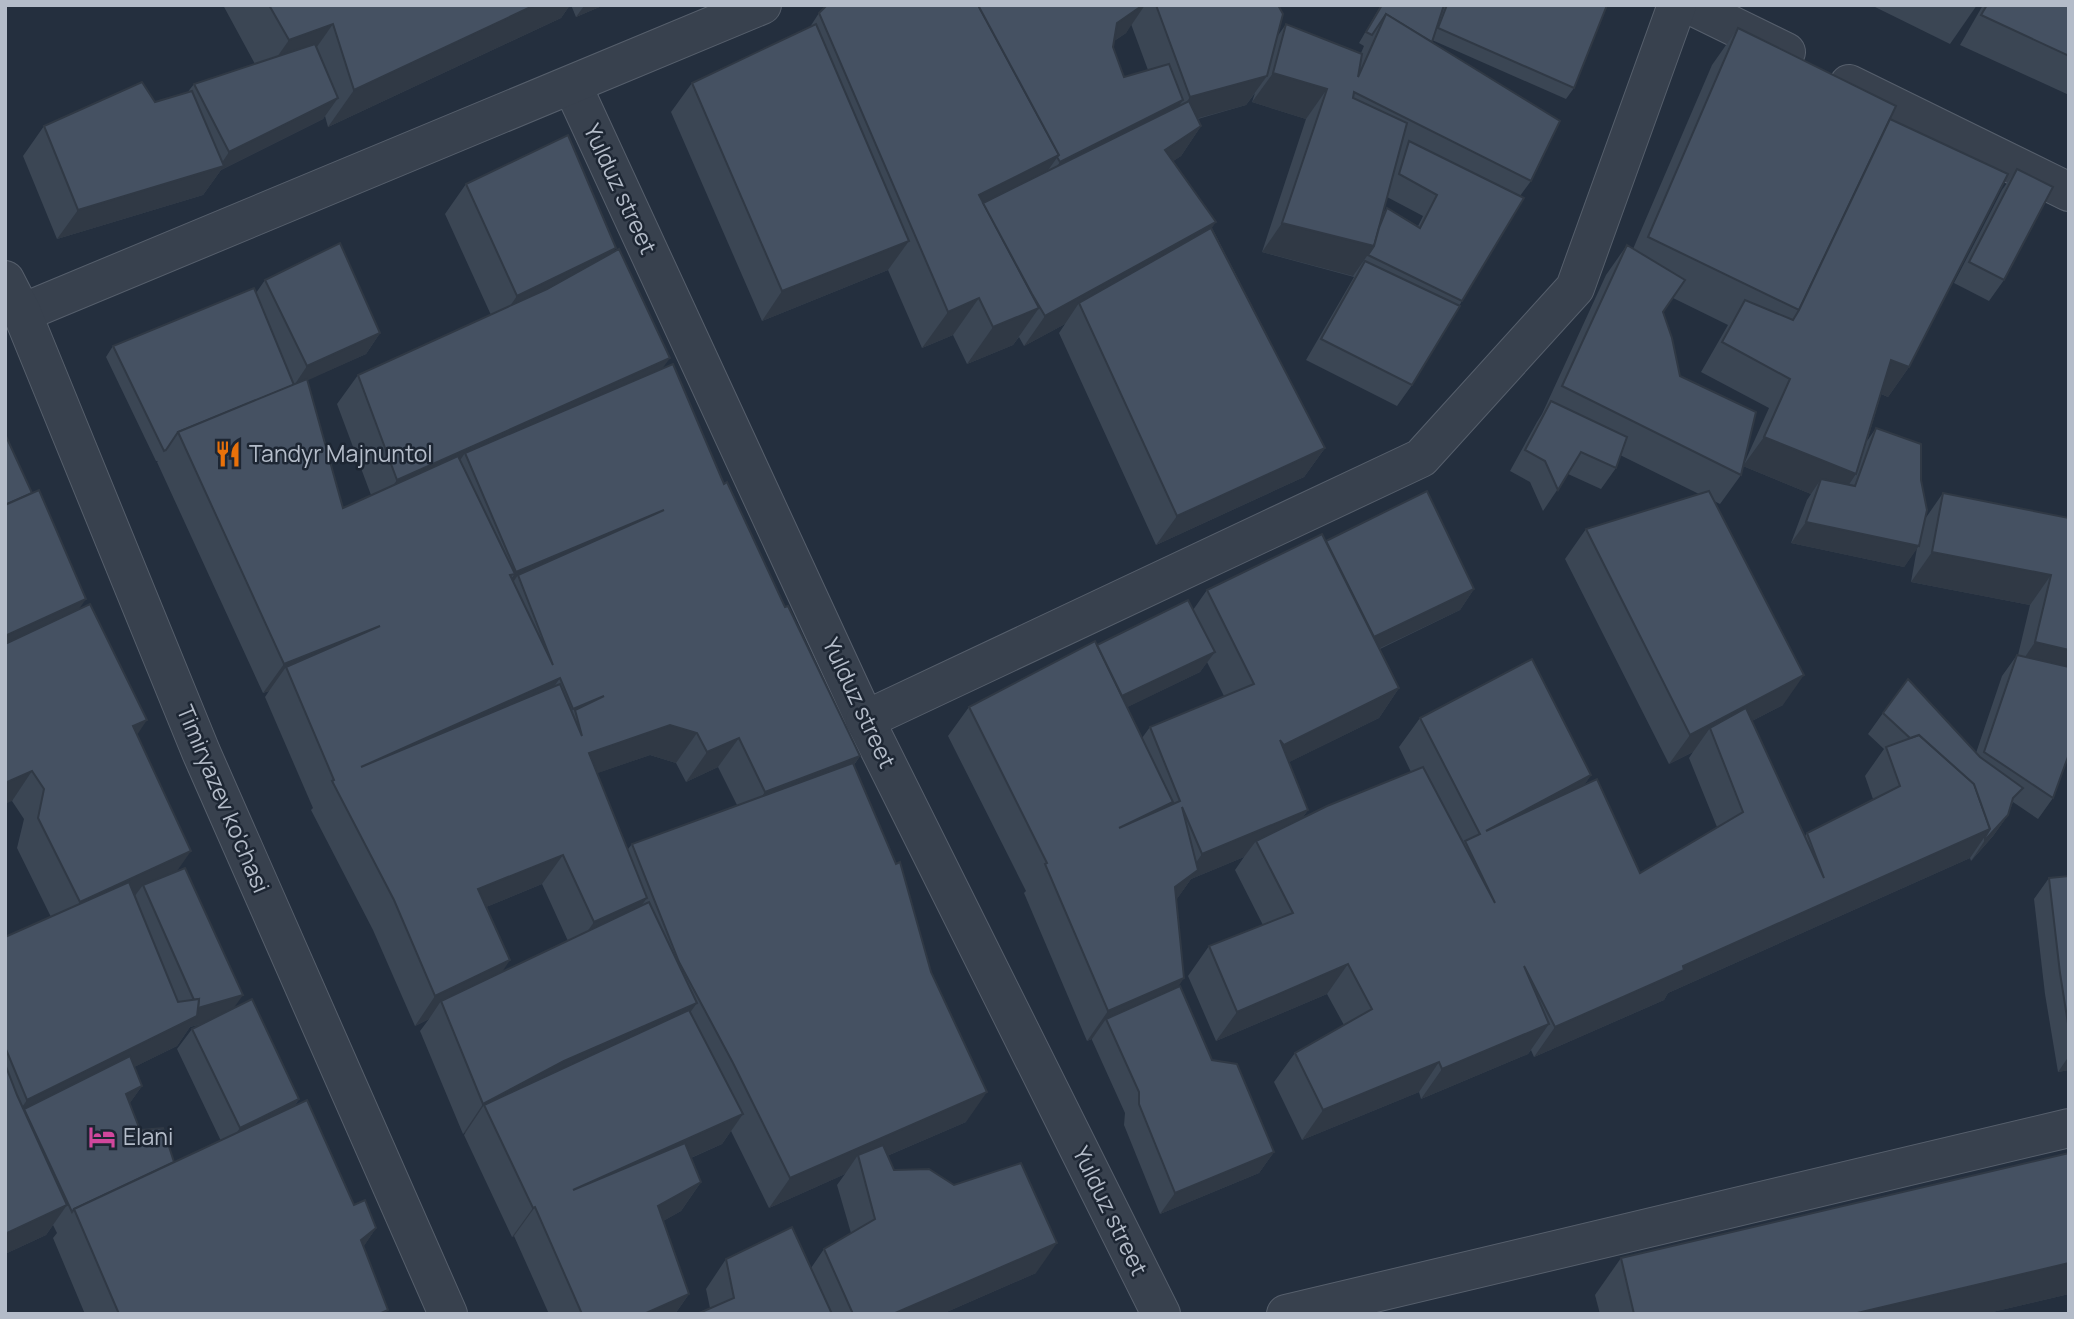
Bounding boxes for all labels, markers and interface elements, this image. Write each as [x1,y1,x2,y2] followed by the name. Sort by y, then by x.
[577,118,665,259] street label: Yulduz street
[249,437,433,469] place label: Tandyr Majnuntol
[213,439,243,469] restaurant icon: Tandyr Majnuntol
[816,632,904,773] street label: Yulduz street
[170,700,278,897] street label: Timiryazev ko'chasi
[123,1120,173,1152] place label: Elani
[87,1122,117,1152] hotel icon: Elani
[1066,1140,1156,1281] street label: Yulduz street

